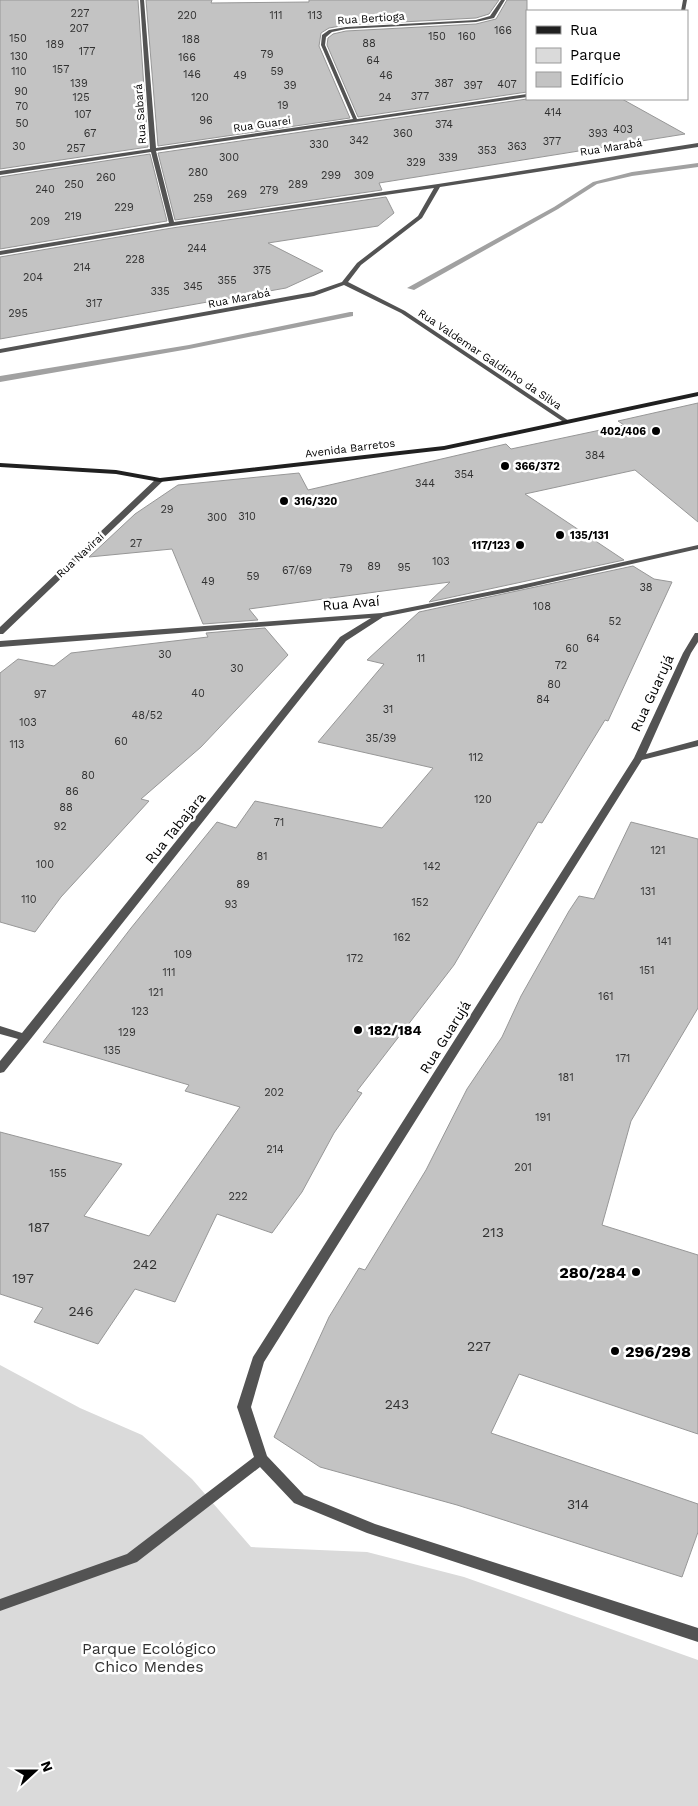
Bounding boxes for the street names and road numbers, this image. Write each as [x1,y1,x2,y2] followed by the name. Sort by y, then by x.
[337,10,405,27] street label: Rua Bertioga
[132,83,149,145] street label: Rua Sabará
[232,114,292,135] street label: Rua Guarei
[579,136,643,159] street label: Rua Marabá
[207,286,271,311] street label: Rua Marabá
[416,306,564,412] street label: Rua Valdemar Galdinho da Silva
[304,436,396,460] street label: Avenida Barretos
[54,530,107,581] street label: Rua Naviraí
[322,593,380,613] street label: Rua Avaí
[627,652,677,734] street label: Rua Guarujá
[142,789,208,867] street label: Rua Tabajara
[416,998,474,1076] street label: Rua Guarujá

